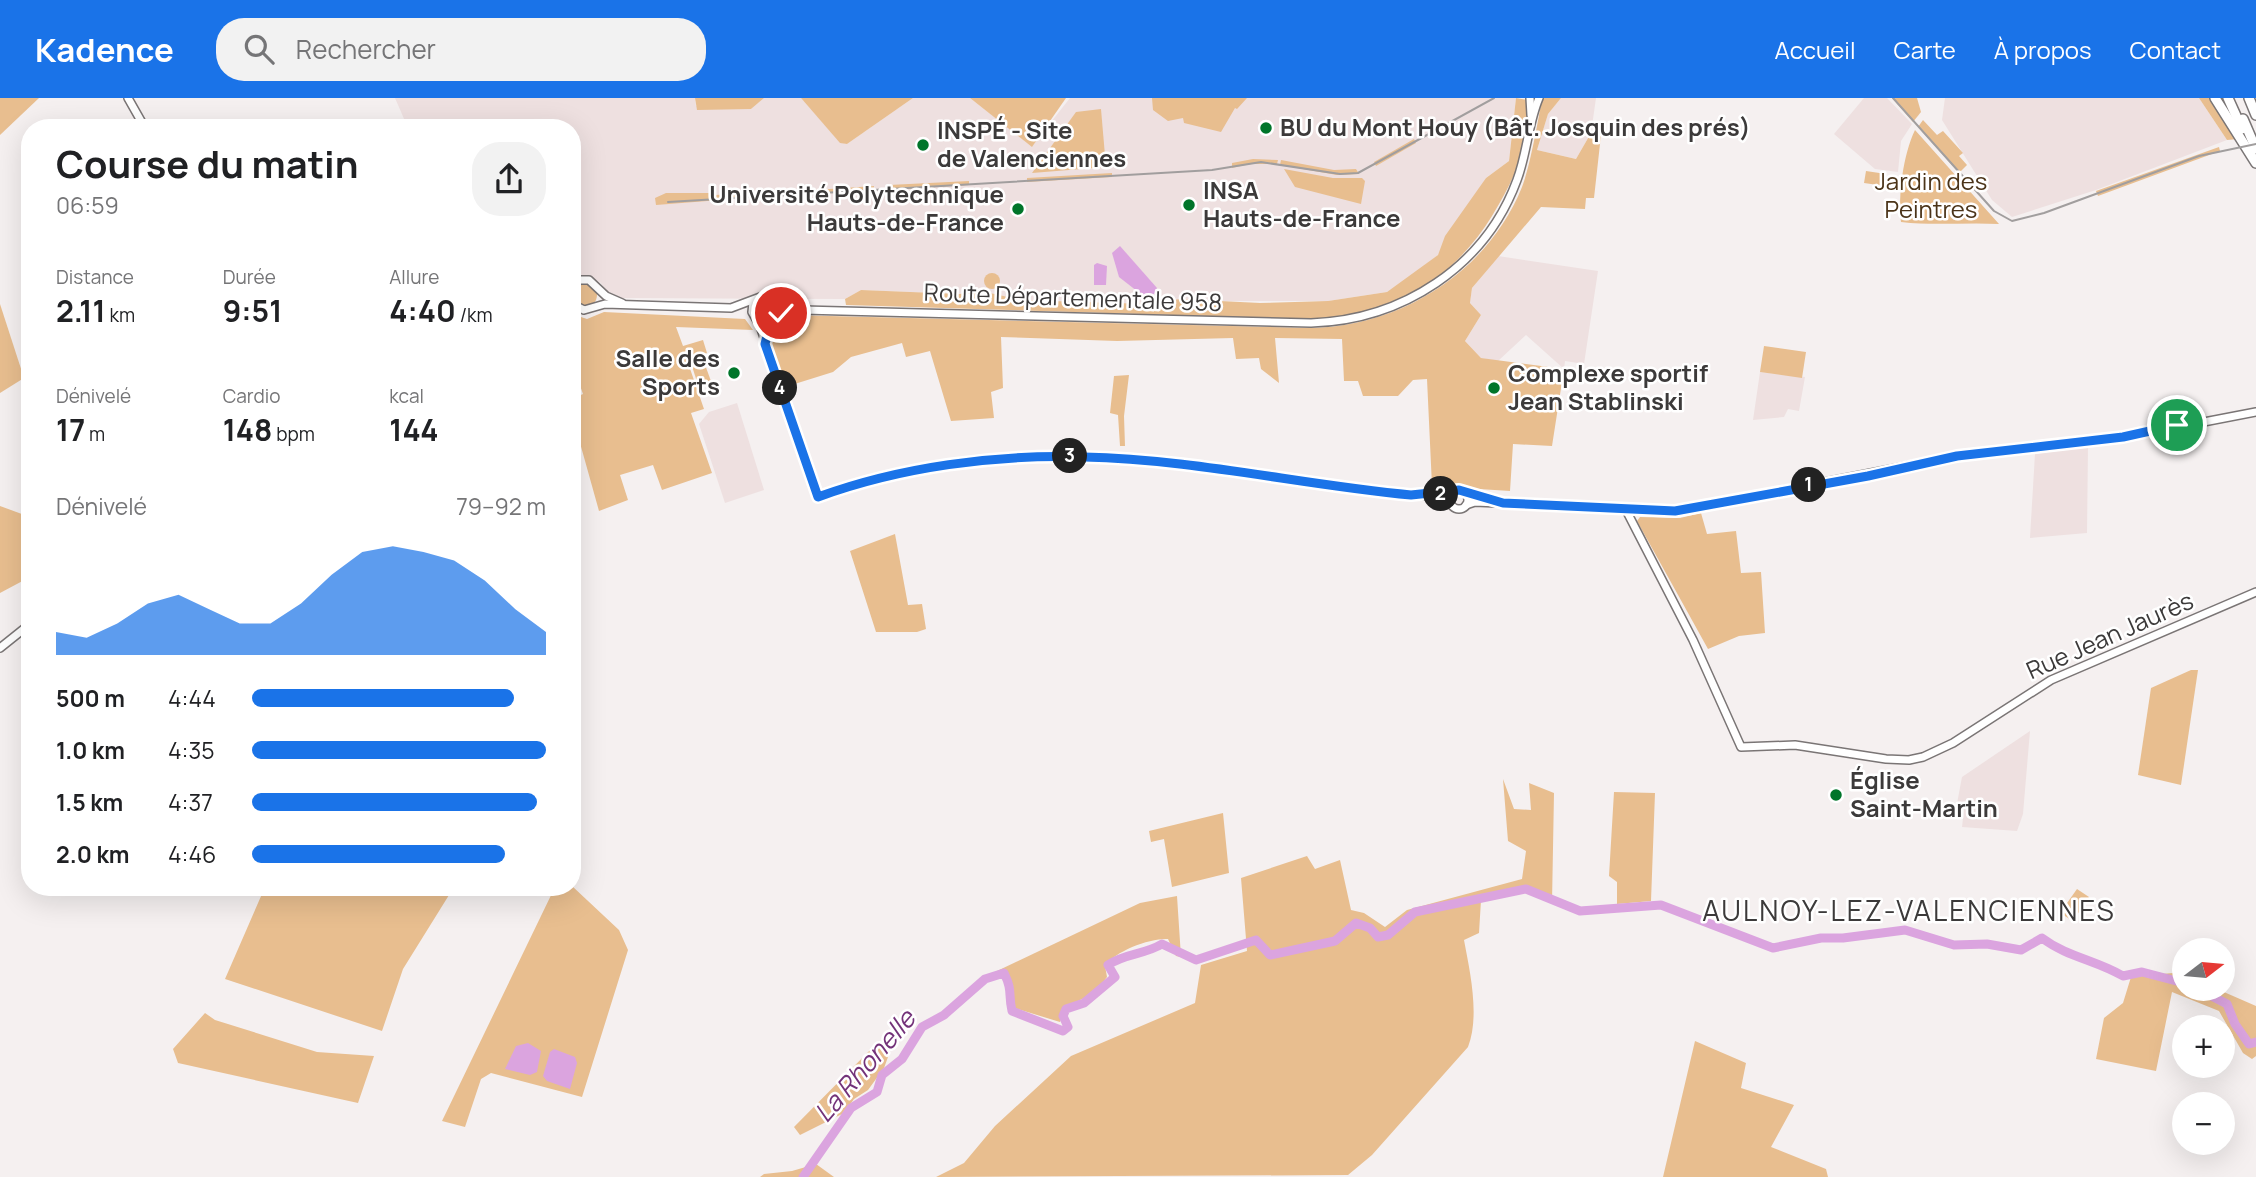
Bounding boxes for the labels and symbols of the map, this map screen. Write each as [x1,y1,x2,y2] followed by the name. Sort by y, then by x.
[1280,110,1751,143] place label: BU du Mont Houy (Bât. Josquin des prés)
[937,113,1126,174] place label: INSPÉ - Site de Valenciennes
[1258,120,1274,136] marker: BU du Mont Houy (Bât. Josquin des prés)
[915,137,931,153] marker: INSPÉ - Site de Valenciennes
[1875,164,1987,225] park label: Jardin des Peintres
[1203,173,1400,234] place label: INSA Hauts-de-France
[709,177,1004,238] place label: Université Polytechnique Hauts-de-France
[1181,197,1197,213] marker: INSA Hauts-de-France
[1010,201,1026,217] marker: Université Polytechnique Hauts-de-France
[923,275,1223,318] street label: Route Départementale 958
[751,283,811,343] pin
[615,341,720,402] place label: Salle des Sports
[1508,356,1708,417] place label: Complexe sportif Jean Stablinski
[726,365,742,381] marker: Salle des Sports
[762,370,798,406] pin: 4
[1486,380,1502,396] marker: Complexe sportif Jean Stablinski
[2147,395,2207,455] pin
[1052,438,1088,474] pin: 3
[1792,468,1826,502] pin: 1
[1424,476,1458,512] pin: 2
[2021,583,2198,686] street label: Rue Jean Jaurès
[1850,763,1998,824] place label: Église Saint-Martin
[1828,787,1844,803] marker: Église Saint-Martin
[1702,891,2116,929] district label: AULNOY-LEZ-VALENCIENNES
[2172,938,2235,1001] north arrow
[805,1000,924,1129] water label: La Rhonelle

